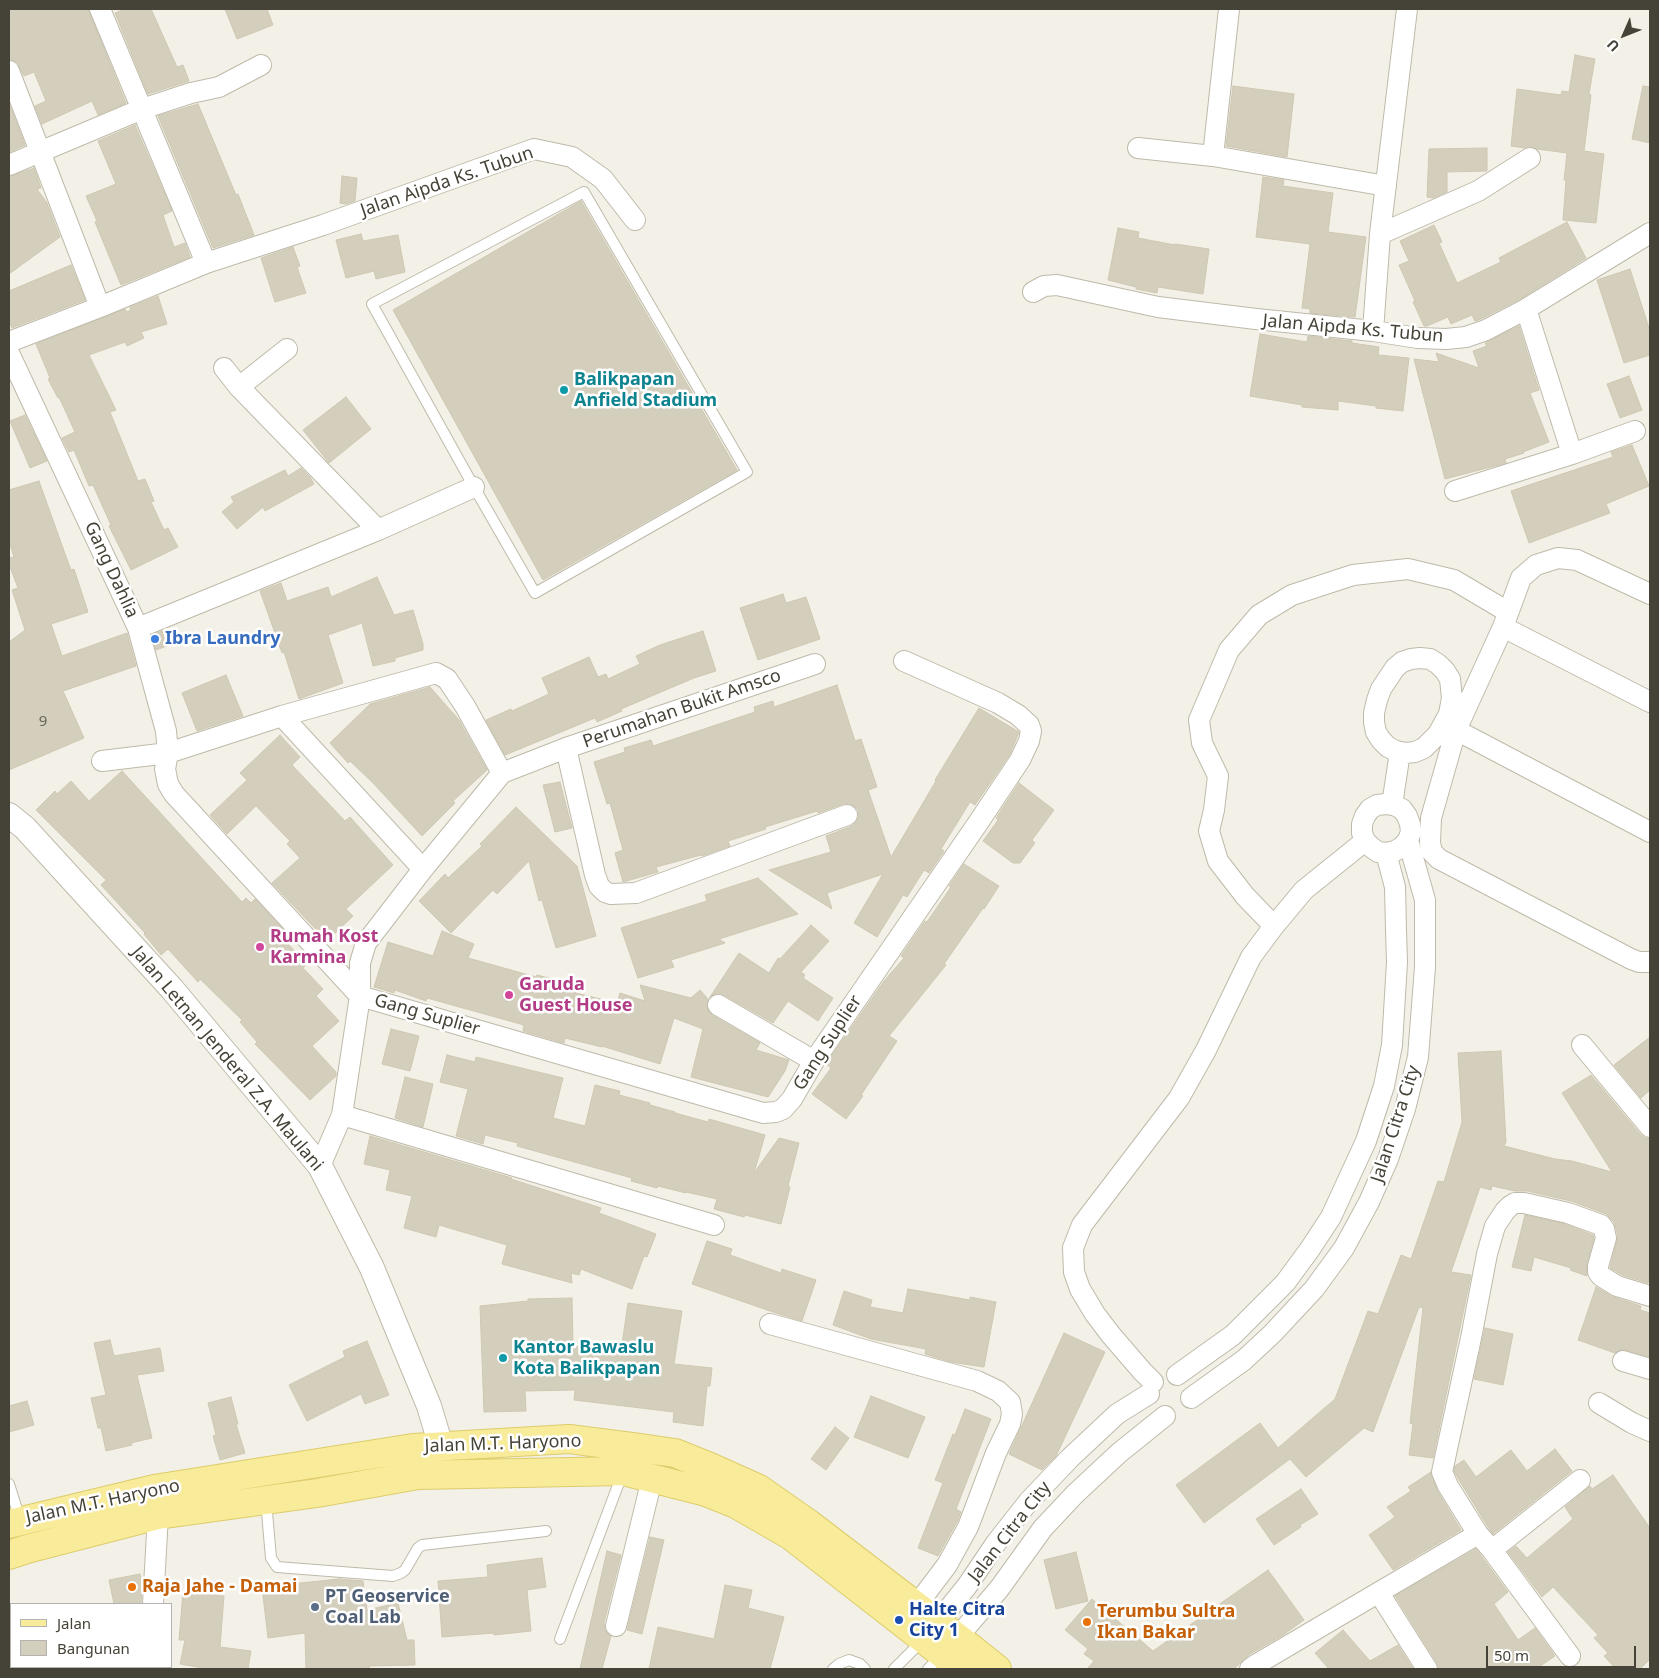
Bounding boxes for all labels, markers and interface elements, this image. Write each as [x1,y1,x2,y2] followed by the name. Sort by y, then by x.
[1599,10,1649,60] north arrow
[1602,35,1623,56] text: U
[358,142,536,222] street label: Jalan Aipda Ks. Tubun
[1262,310,1444,348] street label: Jalan Aipda Ks. Tubun
[574,369,717,412] place label: Balikpapan Anfield Stadium
[558,384,570,396] marker: Balikpapan Anfield Stadium
[79,518,143,622] street label: Gang Dahlia
[165,628,280,650] place label: Ibra Laundry
[149,633,161,645] marker: Ibra Laundry
[580,665,784,753] street label: Perumahan Bukit Amsco
[39,713,47,731] house number: 9
[270,926,378,969] place label: Rumah Kost Karmina
[254,941,266,953] marker: Rumah Kost Karmina
[127,942,327,1176] street label: Jalan Letnan Jenderal Z.A. Maulani
[519,974,633,1016] place label: Garuda Guest House
[503,989,515,1001] marker: Garuda Guest House
[372,990,482,1040] street label: Gang Suplier
[789,991,867,1095] street label: Gang Suplier
[1367,1063,1425,1185] street label: Jalan Citra City
[513,1337,660,1380] place label: Kantor Bawaslu Kota Balikpapan
[497,1352,509,1364] marker: Kantor Bawaslu Kota Balikpapan
[424,1430,582,1458] street label: Jalan M.T. Haryono
[24,1475,182,1529] street label: Jalan M.T. Haryono
[964,1477,1056,1587] street label: Jalan Citra City
[142,1576,297,1598] place label: Raja Jahe - Damai
[126,1581,138,1593] marker: Raja Jahe - Damai
[325,1586,450,1628] place label: PT Geoservice Coal Lab
[909,1599,1005,1642] place label: Halte Citra City 1
[309,1601,321,1613] marker: PT Geoservice Coal Lab
[1097,1601,1235,1644] place label: Terumbu Sultra Ikan Bakar
[10,1603,172,1668] legend
[57,1613,91,1633] text: Jalan
[893,1614,905,1626] marker: Halte Citra City 1
[1081,1616,1093,1628] marker: Terumbu Sultra Ikan Bakar
[1489,1636,1639,1668] scale bar
[57,1638,130,1658] text: Bangunan
[1494,1645,1529,1665] text: 50 m

